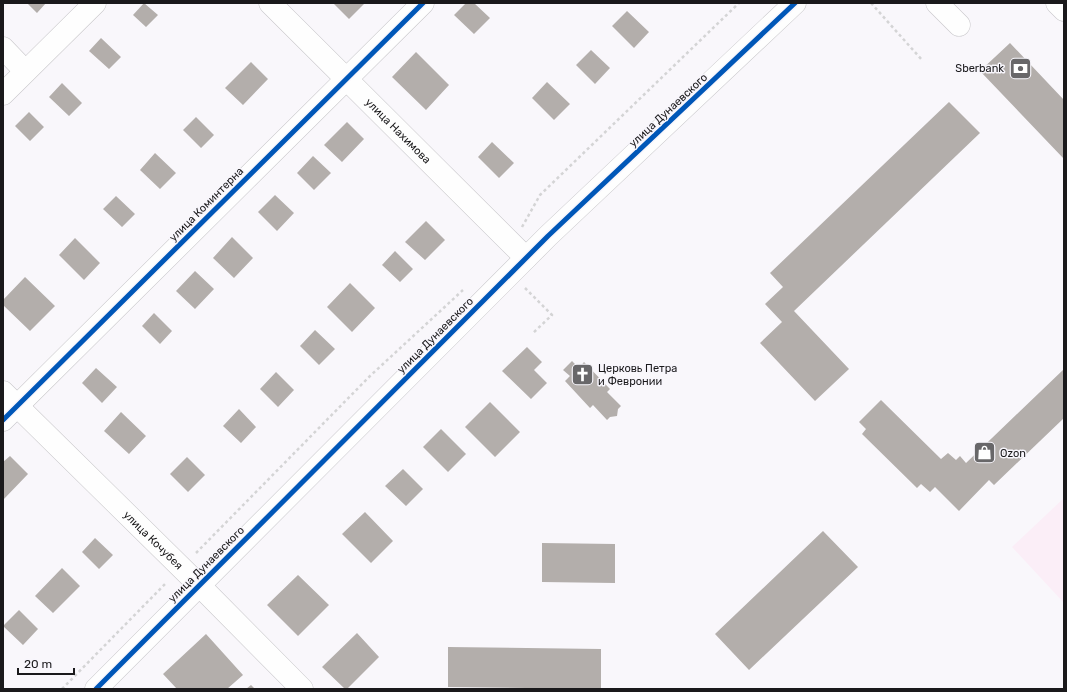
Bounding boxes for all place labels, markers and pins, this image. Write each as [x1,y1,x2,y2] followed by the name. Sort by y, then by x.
[1007,55,1033,81] bank icon: Sberbank
[955,62,1004,75] place label: Sberbank
[570,361,596,387] church icon: Церковь Петра и Февронии
[598,362,677,388] place label: Церковь Петра и Февронии
[971,440,997,466] shop icon: Ozon
[1000,447,1026,460] place label: Ozon

